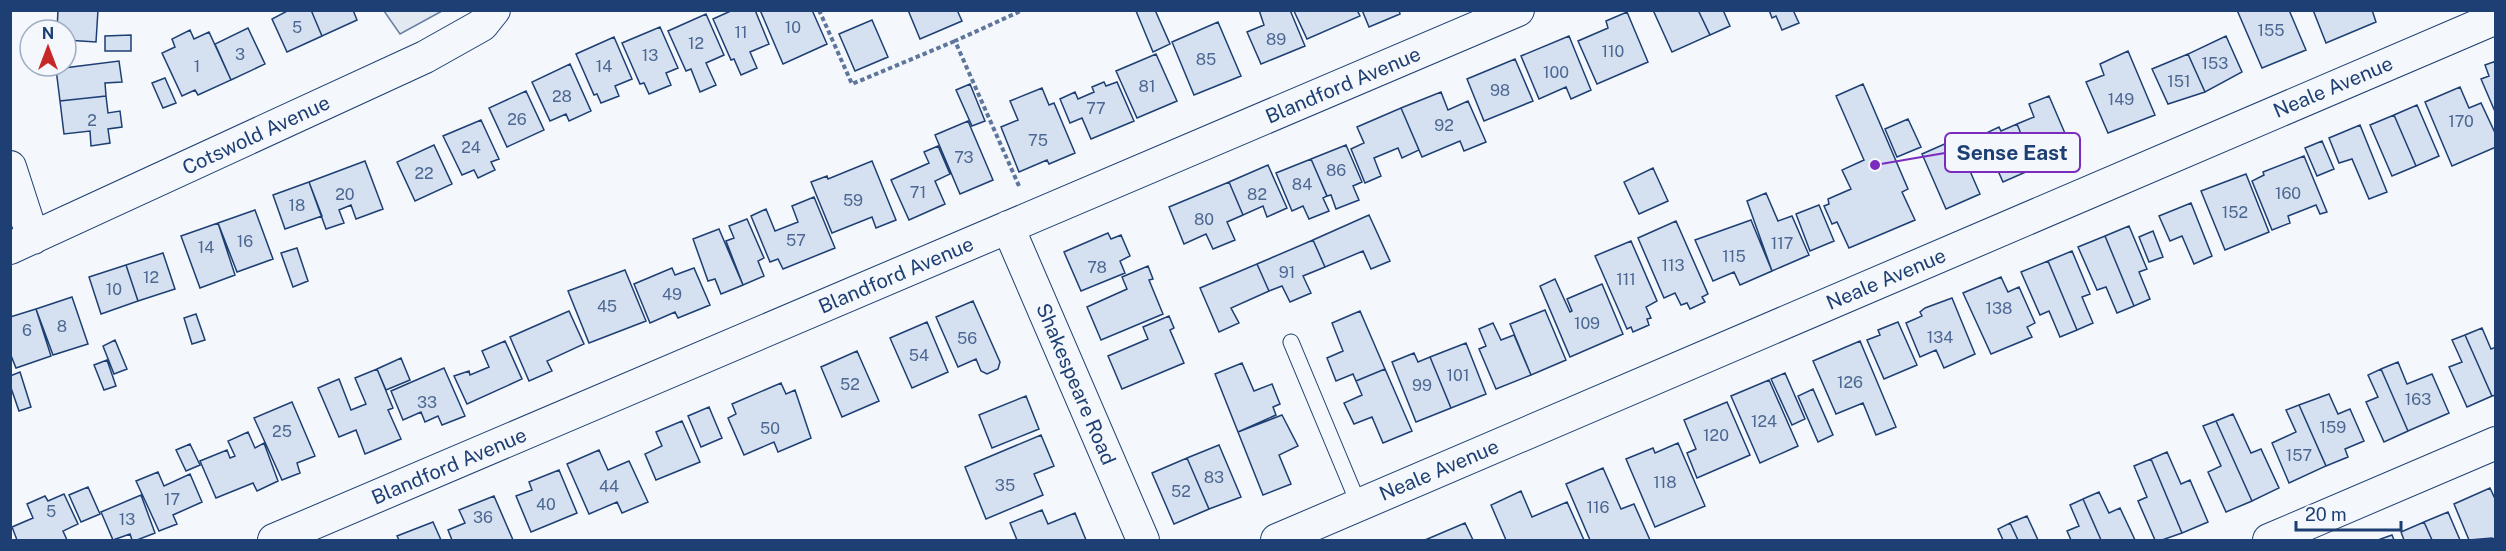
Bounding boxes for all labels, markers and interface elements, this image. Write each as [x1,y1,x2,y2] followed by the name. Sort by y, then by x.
[18,18,78,78] north arrow
[292,18,302,37] house number: 5
[785,18,801,37] house number: 10
[2257,21,2285,40] house number: 155
[734,23,748,42] house number: 11
[42,24,54,43] text: N
[1266,30,1286,49] house number: 89
[688,34,704,53] house number: 12
[1262,41,1424,129] street label: Blandford Avenue
[1602,42,1625,61] house number: 110
[235,45,245,64] house number: 3
[642,46,658,65] house number: 13
[1196,50,1216,69] house number: 85
[2270,51,2396,123] street label: Neale Avenue
[2202,54,2228,73] house number: 153
[194,57,200,76] house number: 1
[596,57,612,76] house number: 14
[1543,63,1569,82] house number: 100
[2167,72,2191,91] house number: 151
[1139,77,1155,96] house number: 81
[1490,81,1510,100] house number: 98
[552,87,572,106] house number: 28
[178,90,334,180] street label: Cotswold Avenue
[2108,90,2134,109] house number: 149
[1086,99,1106,118] house number: 77
[507,110,527,129] house number: 26
[87,111,97,130] house number: 2
[2448,112,2474,131] house number: 170
[1434,116,1454,135] house number: 92
[1028,131,1048,150] house number: 75
[1945,133,2080,172] callout: Sense East
[461,138,481,157] house number: 24
[1956,140,2068,165] text: Sense East
[954,148,974,167] house number: 73
[1326,161,1346,180] house number: 86
[414,164,434,183] house number: 22
[1292,175,1312,194] house number: 84
[910,183,926,202] house number: 71
[2275,184,2301,203] house number: 160
[335,185,355,204] house number: 20
[1247,185,1267,204] house number: 82
[843,191,863,210] house number: 59
[289,196,305,215] house number: 18
[2222,203,2248,222] house number: 152
[1194,210,1214,229] house number: 80
[786,231,806,250] house number: 57
[815,231,977,319] street label: Blandford Avenue
[237,232,253,251] house number: 16
[1771,234,1793,253] house number: 117
[198,238,214,257] house number: 14
[1823,243,1949,315] street label: Neale Avenue
[1722,247,1746,266] house number: 115
[1661,256,1685,275] house number: 113
[1087,258,1107,277] house number: 78
[1279,263,1295,282] house number: 91
[143,268,159,287] house number: 12
[1616,270,1636,289] house number: 111
[106,280,122,299] house number: 10
[662,285,682,304] house number: 49
[597,297,617,316] house number: 45
[1986,299,2012,318] house number: 138
[1031,300,1121,468] street label: Shakespeare Road
[1574,314,1600,333] house number: 109
[57,317,67,336] house number: 8
[22,321,32,340] house number: 6
[1927,328,1953,347] house number: 134
[957,329,977,348] house number: 56
[909,346,929,365] house number: 54
[1447,366,1469,385] house number: 101
[1837,373,1863,392] house number: 126
[840,375,860,394] house number: 52
[1412,376,1432,395] house number: 99
[2405,390,2431,409] house number: 163
[417,393,437,412] house number: 33
[1751,412,1777,431] house number: 124
[2320,418,2346,437] house number: 159
[760,419,780,438] house number: 50
[272,422,292,441] house number: 25
[368,422,530,510] street label: Blandford Avenue
[1703,426,1729,445] house number: 120
[1376,434,1502,506] street label: Neale Avenue
[2286,446,2312,465] house number: 157
[1204,468,1224,487] house number: 83
[1653,473,1677,492] house number: 118
[995,476,1015,495] house number: 35
[599,477,619,496] house number: 44
[1171,482,1191,501] house number: 52
[164,490,180,509] house number: 17
[2296,494,2401,532] scale bar
[536,495,556,514] house number: 40
[1587,498,1610,517] house number: 116
[46,502,56,521] house number: 5
[2305,504,2347,525] text: 20 m
[473,508,493,527] house number: 36
[119,510,135,529] house number: 13

